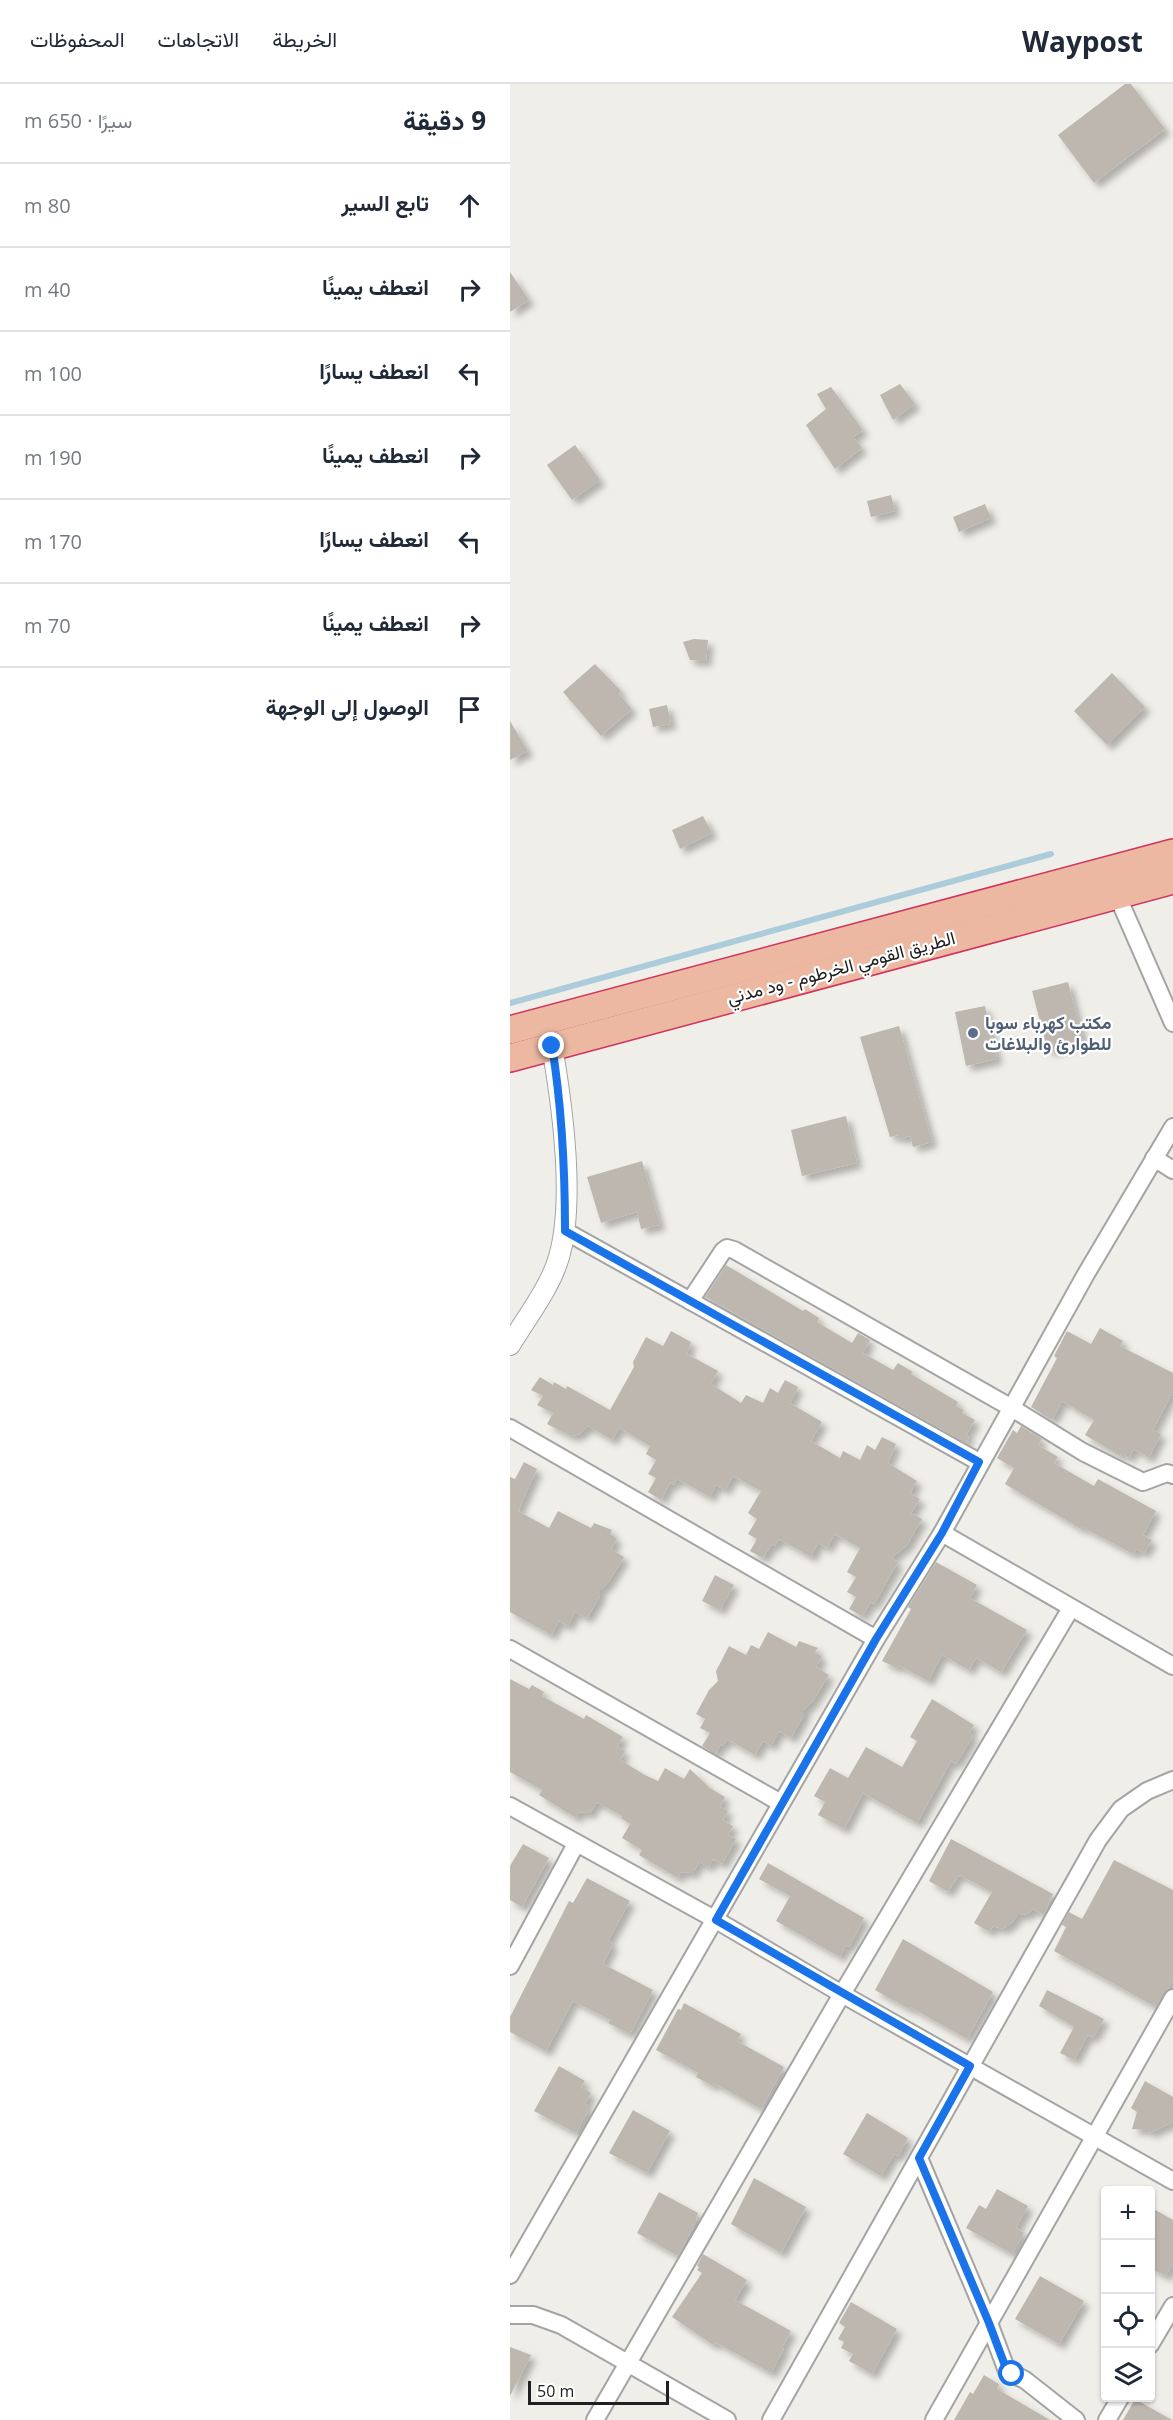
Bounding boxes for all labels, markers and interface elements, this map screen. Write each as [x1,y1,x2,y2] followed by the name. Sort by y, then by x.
[1022,22,1143,60] text: Waypost
[30,25,125,53] text: المحفوظات
[158,25,239,53] text: الاتجاهات
[272,25,337,53] text: الخريطة
[403,102,486,138] text: 9 دقيقة
[24,107,132,134] text: سيرًا · 650 m
[341,187,429,217] text: تابع السير
[453,189,486,222] icon: ahead
[24,192,71,219] text: 80 m
[322,271,429,301] text: انعطف يمينًا
[453,273,486,306] icon: right
[24,276,71,303] text: 40 m
[319,355,429,385] text: انعطف يسارًا
[453,357,486,390] icon: left
[24,360,82,387] text: 100 m
[322,439,429,469] text: انعطف يمينًا
[453,441,486,474] icon: right
[24,444,82,471] text: 190 m
[319,523,429,553] text: انعطف يسارًا
[453,525,486,558] icon: left
[24,528,82,555] text: 170 m
[322,607,429,637] text: انعطف يمينًا
[453,609,486,642] icon: right
[24,612,71,639] text: 70 m
[265,691,429,721] text: الوصول إلى الوجهة
[453,693,486,726] icon: arrive
[724,925,959,1013] street label: الطريق القومي الخرطوم - ود مدني
[985,1010,1112,1055] place label: مكتب كهرباء سوبا للطوارئ والبلاغات
[966,1026,980,1040] marker: مكتب كهرباء سوبا للطوارئ والبلاغات
[538,1032,564,1058] route end
[1101,2186,1155,2402] map controls
[1101,2186,1155,2240] button: +
[1101,2240,1155,2294] button: −
[1101,2294,1155,2348] button: locate
[1101,2348,1155,2402] button: layers
[998,2360,1024,2386] route start
[528,2378,669,2406] scale bar
[537,2380,574,2402] text: 50 m

